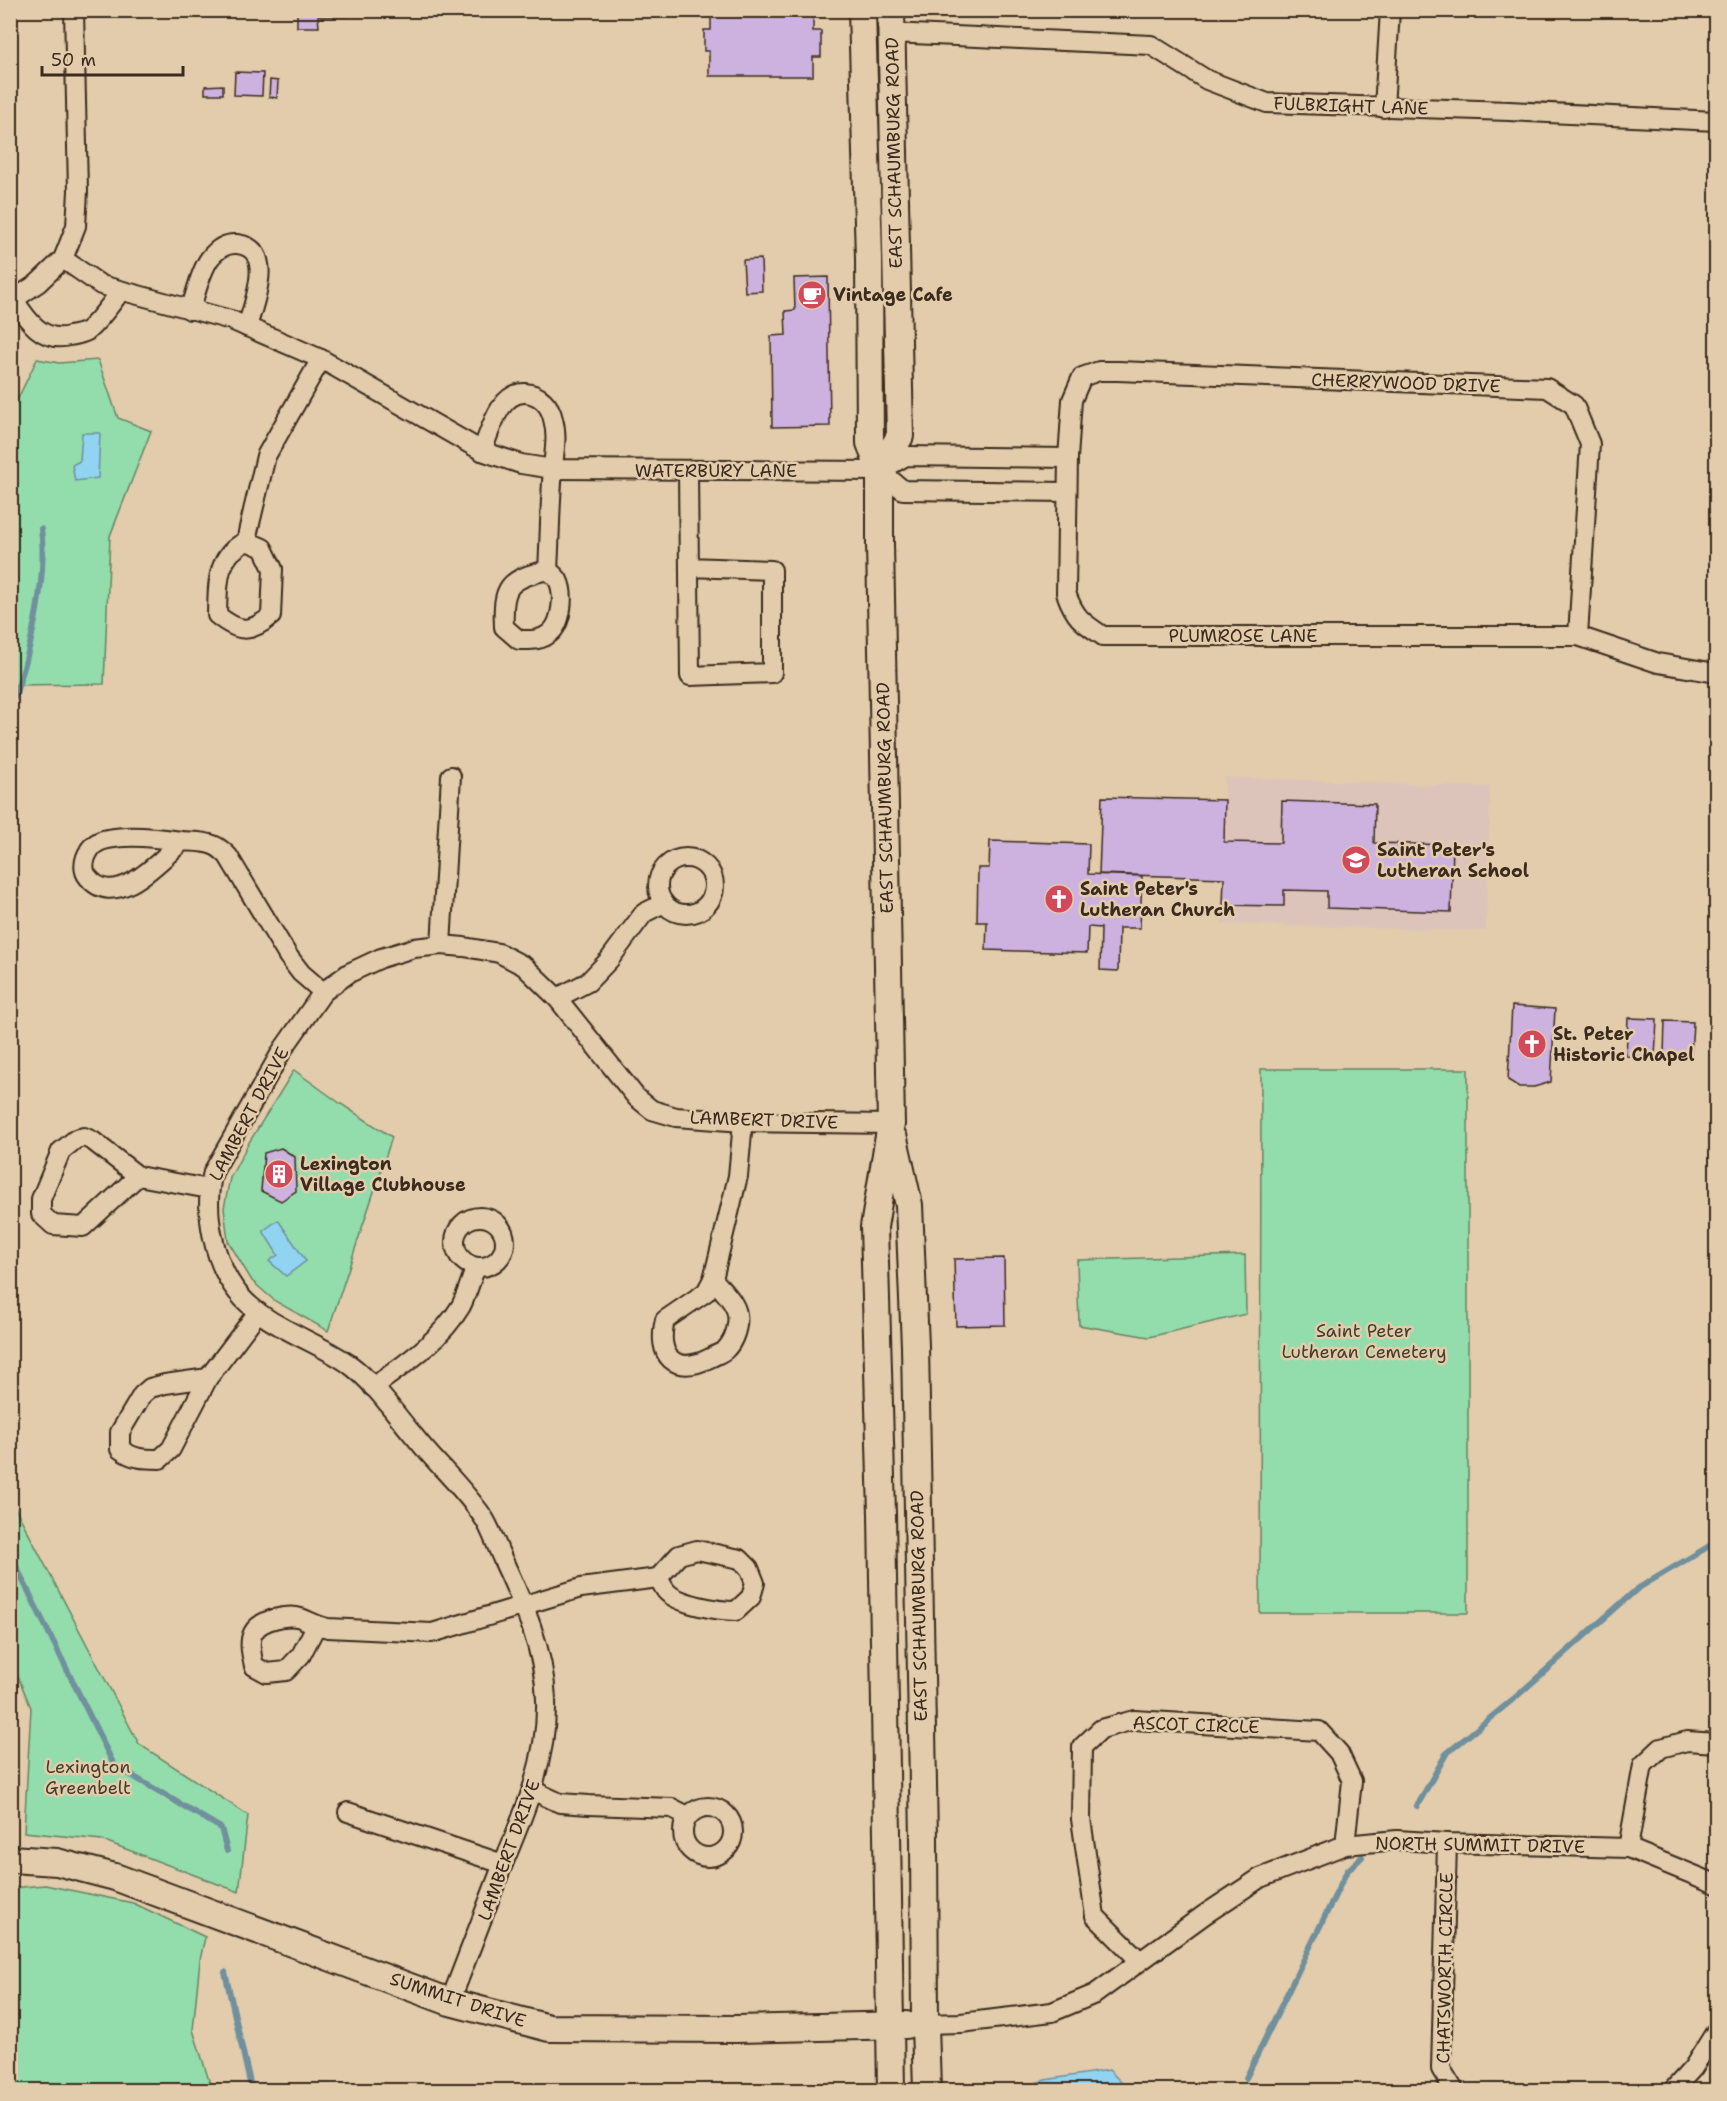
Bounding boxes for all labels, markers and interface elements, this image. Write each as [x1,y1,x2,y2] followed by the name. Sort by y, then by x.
[880,37,908,269] street label: EAST SCHAUMBURG ROAD
[42,39,183,77] scale bar
[51,48,96,72] text: 50 m
[1273,91,1429,121] street label: FULBRIGHT LANE
[796,279,828,311] cafe icon: Vintage Cafe
[833,283,953,307] place label: Vintage Cafe
[1311,368,1501,398] street label: CHERRYWOOD DRIVE
[635,459,797,483] street label: WATERBURY LANE
[1169,624,1317,648] street label: PLUMROSE LANE
[871,682,899,914] street label: EAST SCHAUMBURG ROAD
[1377,838,1529,883] place label: Saint Peter's Lutheran School
[1340,844,1372,876] school or university icon: Saint Peter's Lutheran School
[1080,877,1235,922] place label: Saint Peter's Lutheran Church
[1043,883,1075,915] church icon: Saint Peter's Lutheran Church
[1553,1022,1695,1067] place label: St. Peter Historic Chapel
[1516,1028,1548,1060] church icon: St. Peter Historic Chapel
[204,1043,294,1185] street label: LAMBERT DRIVE
[689,1105,839,1135] street label: LAMBERT DRIVE
[300,1152,466,1197] place label: Lexington Village Clubhouse
[263,1158,295,1190] building icon: Lexington Village Clubhouse
[1281,1319,1447,1364] park label: Saint Peter Lutheran Cemetery
[905,1490,933,1722] street label: EAST SCHAUMBURG ROAD
[1132,1711,1260,1739] street label: ASCOT CIRCLE
[45,1755,131,1800] park label: Lexington Greenbelt
[472,1776,546,1924] street label: LAMBERT DRIVE
[1375,1831,1585,1859] street label: NORTH SUMMIT DRIVE
[1431,1872,1459,2064] street label: CHATSWORTH CIRCLE
[387,1967,529,2033] street label: SUMMIT DRIVE

